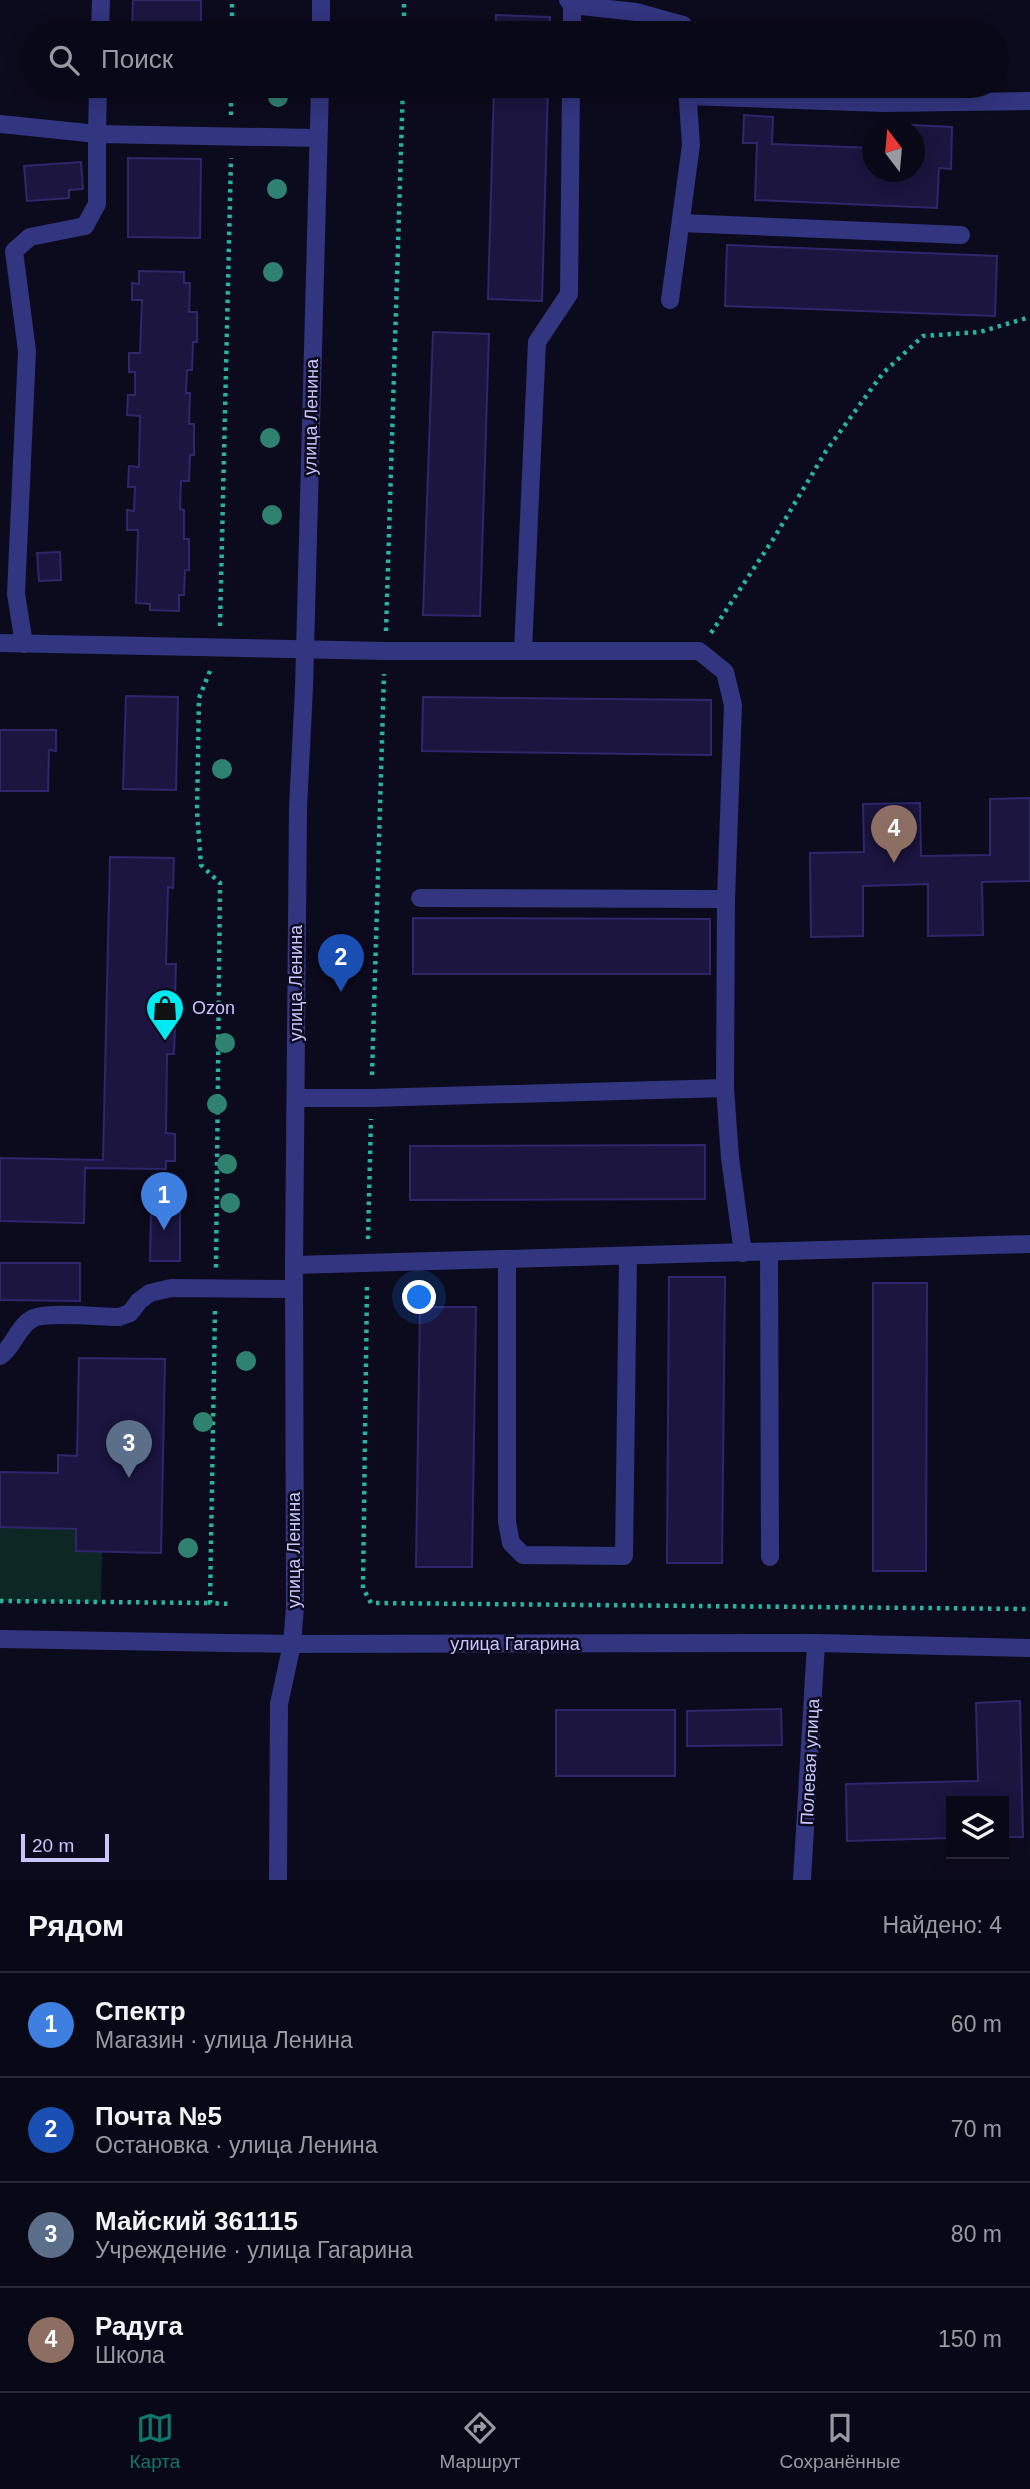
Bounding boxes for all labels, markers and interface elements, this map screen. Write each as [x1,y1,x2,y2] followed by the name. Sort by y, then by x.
[21,21,1009,98] search box
[45,41,83,79] icon: search
[101,44,173,74] text: Поиск
[862,119,925,182] north arrow
[300,358,322,475] street label: улица Ленина
[871,805,917,863] pin: 4
[286,924,306,1041] street label: улица Ленина
[318,934,364,992] pin: 2
[144,987,186,1042] shop icon: Ozon
[192,998,235,1018] place label: Ozon
[141,1172,187,1230] pin: 1
[402,1280,436,1314] your location
[106,1420,152,1478] pin: 3
[284,1491,304,1608] street label: улица Ленина
[450,1634,581,1654] street label: улица Гагарина
[797,1697,823,1826] street label: Полевая улица
[946,1796,1009,1859] map controls
[946,1796,1009,1859] button: layers
[21,1831,108,1863] scale bar
[32,1835,74,1856] text: 20 m
[28,1909,124,1942] text: Рядом
[882,1912,1002,1938] text: Найдено: 4
[95,1996,186,2026] text: Спектр
[45,2011,57,2037] text: 1
[951,2011,1002,2037] text: 60 m
[95,2027,353,2053] text: Магазин · улица Ленина
[95,2101,222,2131] text: Почта №5
[45,2116,57,2142] text: 2
[951,2116,1002,2142] text: 70 m
[95,2132,378,2158] text: Остановка · улица Ленина
[95,2206,298,2236] text: Майский 361115
[45,2221,57,2247] text: 3
[951,2221,1002,2247] text: 80 m
[95,2237,413,2263] text: Учреждение · улица Гагарина
[95,2311,183,2341] text: Радуга
[45,2326,57,2352] text: 4
[938,2326,1002,2352] text: 150 m
[95,2342,165,2368] text: Школа
[130,2409,180,2473] tab: Карта
[439,2409,520,2473] tab: Маршрут
[779,2409,900,2473] tab: Сохранённые

